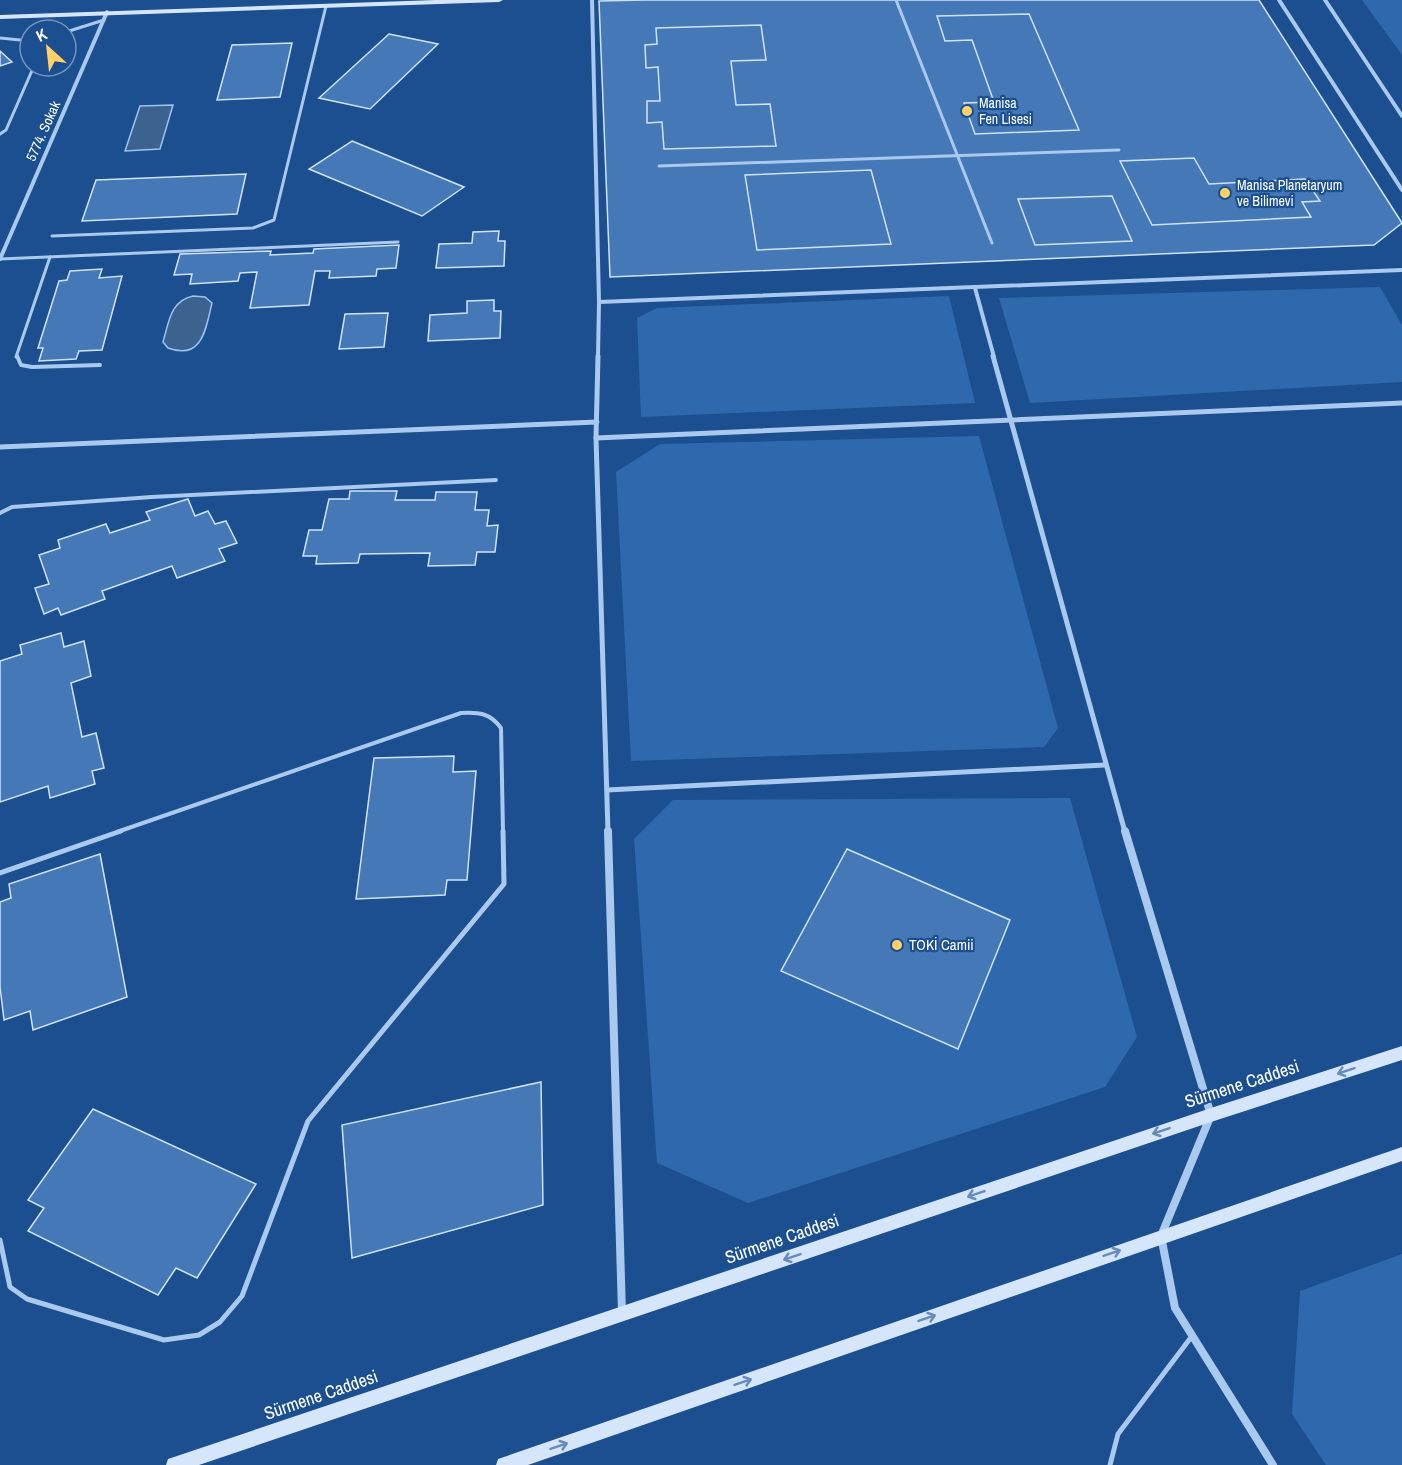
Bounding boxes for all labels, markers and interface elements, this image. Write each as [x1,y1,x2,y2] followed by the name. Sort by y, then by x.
[18,18,78,78] north arrow
[32,22,51,47] text: K
[979,94,1032,128] place label: Manisa Fen Lisesi
[22,98,64,164] street label: 5774. Sokak
[960,104,974,118] marker: Manisa Fen Lisesi
[1237,176,1342,210] place label: Manisa Planetaryum ve Bilimevi
[1218,186,1232,200] marker: Manisa Planetaryum ve Bilimevi
[909,934,974,955] place label: TOKİ Camii
[890,938,904,952] marker: TOKİ Camii
[1181,1053,1302,1114] street label: Sürmene Caddesi
[1337,1066,1356,1077] one-way arrow
[1152,1127,1171,1138] one-way arrow
[967,1189,986,1200] one-way arrow
[722,1207,842,1270] street label: Sürmene Caddesi
[1102,1247,1121,1258] one-way arrow
[783,1252,802,1263] one-way arrow
[918,1311,936,1322] one-way arrow
[261,1363,381,1426] street label: Sürmene Caddesi
[733,1375,752,1386] one-way arrow
[549,1439,568,1450] one-way arrow

